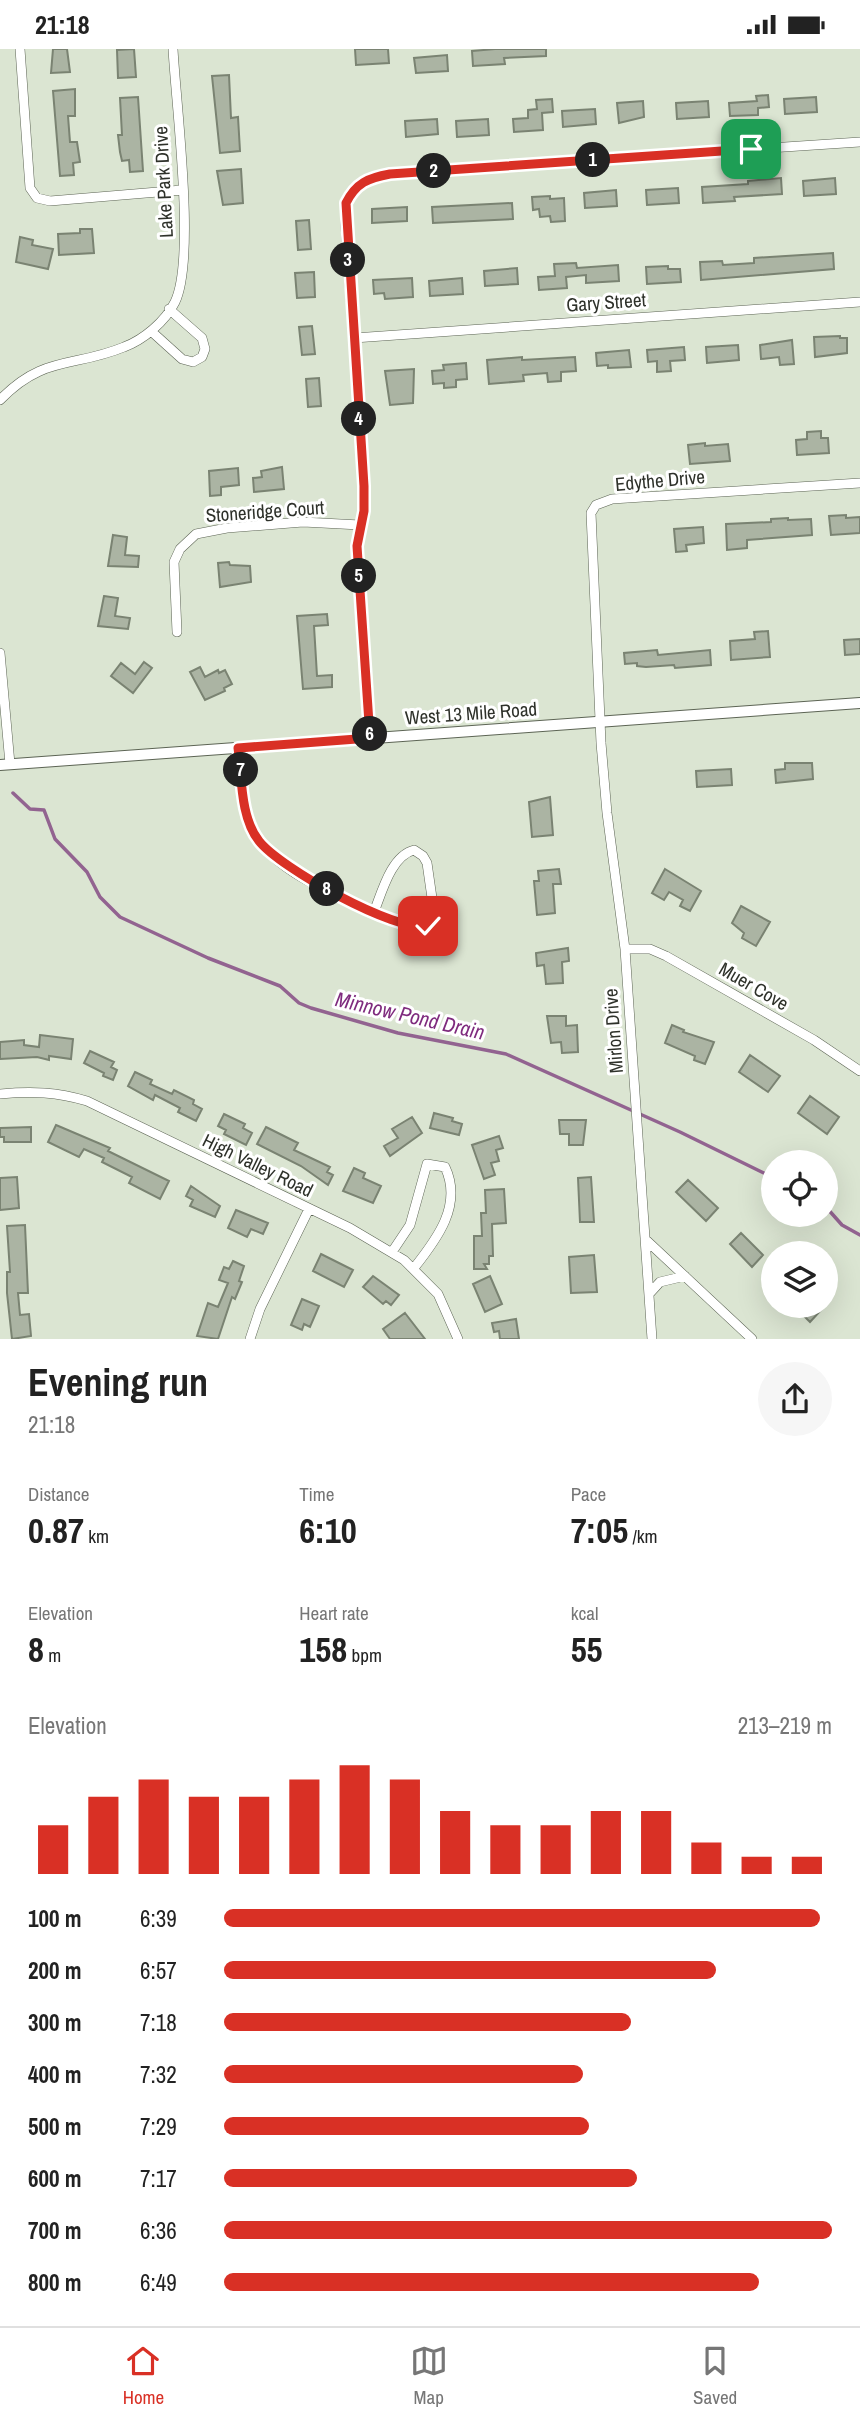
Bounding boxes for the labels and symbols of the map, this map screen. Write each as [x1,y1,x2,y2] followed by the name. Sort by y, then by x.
[721,119,781,179] pin
[147,126,179,238] street label: Lake Park Drive
[576,143,610,177] pin: 1
[416,153,452,189] pin: 2
[330,243,366,277] pin: 3
[565,286,647,318] street label: Gary Street
[342,401,376,437] pin: 4
[614,463,706,497] street label: Edythe Drive
[205,494,326,528] street label: Stoneridge Court
[342,559,376,593] pin: 5
[404,695,538,731] street label: West 13 Mile Road
[352,717,388,751] pin: 6
[224,753,258,787] pin: 7
[310,871,344,907] pin: 8
[398,896,458,956] pin
[715,956,793,1016] street label: Muer Cove
[333,984,488,1047] water label: Minnow Pond Drain
[597,988,629,1074] street label: Mirlon Drive
[198,1127,318,1203] street label: High Valley Road

